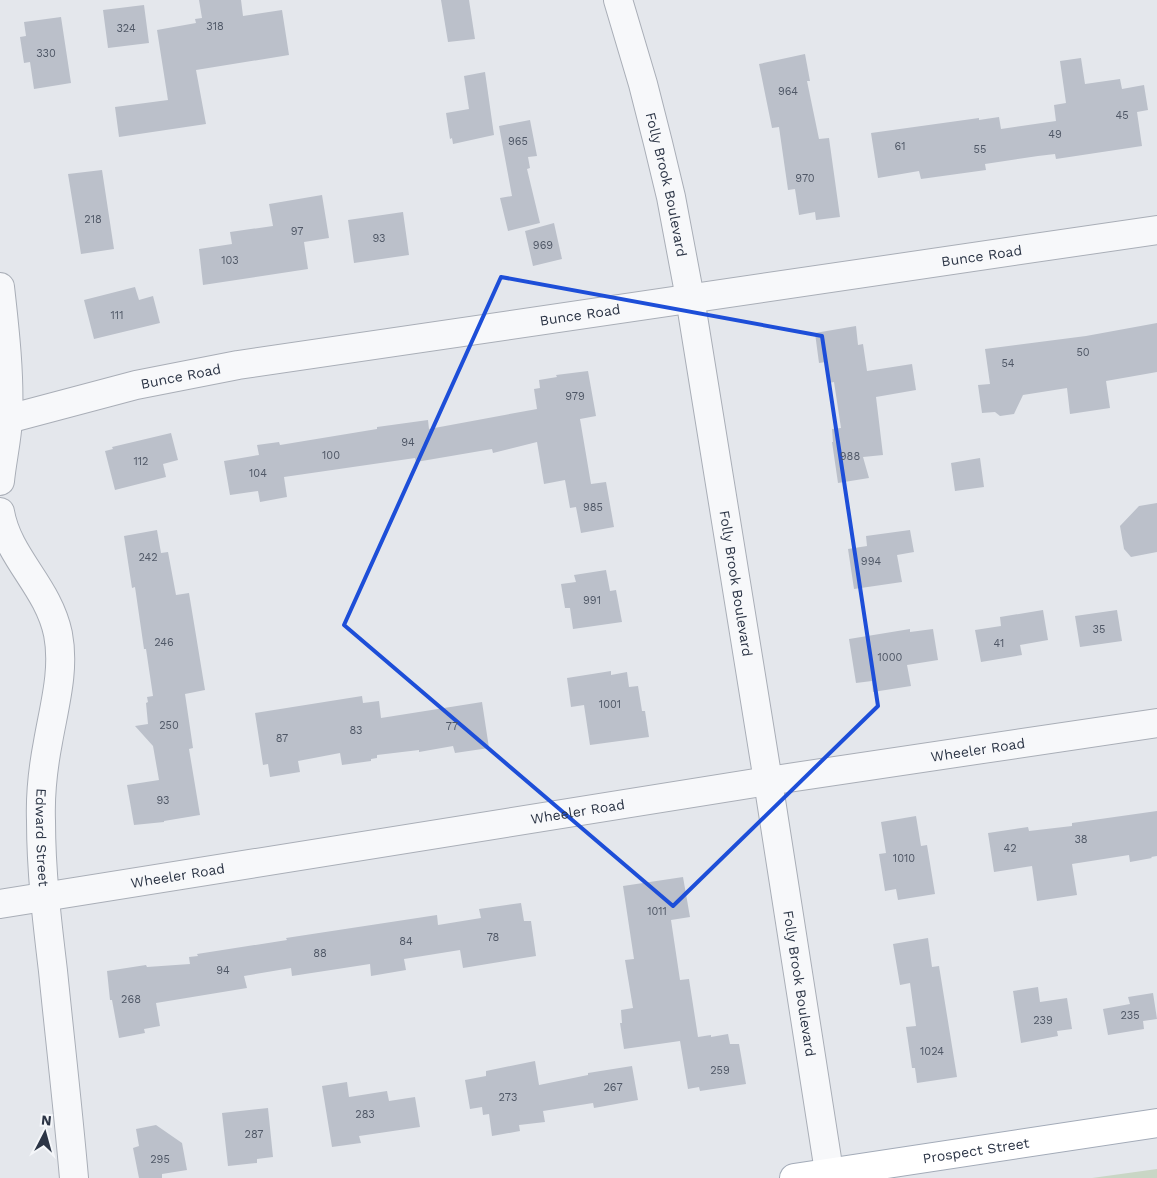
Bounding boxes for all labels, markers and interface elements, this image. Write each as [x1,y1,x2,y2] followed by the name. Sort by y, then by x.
[206,20,224,33] house number: 318
[116,22,136,35] house number: 324
[36,47,56,60] house number: 330
[778,85,798,98] house number: 964
[1115,109,1129,122] house number: 45
[643,111,690,258] street label: Folly Brook Boulevard
[1048,128,1062,141] house number: 49
[508,135,528,148] house number: 965
[895,140,905,153] house number: 61
[974,143,986,156] house number: 55
[795,172,815,185] house number: 970
[84,213,102,226] house number: 218
[291,225,303,238] house number: 97
[373,232,385,245] house number: 93
[533,239,553,252] house number: 969
[940,242,1023,270] street label: Bunce Road
[221,254,239,267] house number: 103
[539,301,621,329] street label: Bunce Road
[111,309,123,322] house number: 111
[1076,346,1090,359] house number: 50
[1001,357,1015,370] house number: 54
[139,361,222,392] street label: Bunce Road
[565,390,585,403] house number: 979
[401,436,415,449] house number: 94
[322,449,340,462] house number: 100
[840,450,860,463] house number: 988
[134,455,149,468] house number: 112
[249,467,267,480] house number: 104
[583,501,603,514] house number: 985
[716,509,756,658] street label: Folly Brook Boulevard
[138,551,158,564] house number: 242
[861,555,881,568] house number: 994
[583,594,601,607] house number: 991
[1093,623,1105,636] house number: 35
[154,636,174,649] house number: 246
[994,637,1004,650] house number: 41
[878,651,903,664] house number: 1000
[599,698,621,711] house number: 1001
[159,719,179,732] house number: 250
[446,720,458,733] house number: 77
[350,724,362,737] house number: 83
[276,732,288,745] house number: 87
[930,735,1026,765] street label: Wheeler Road
[33,788,52,887] street label: Edward Street
[157,794,169,807] house number: 93
[529,796,626,827] street label: Wheeler Road
[1074,833,1088,846] house number: 38
[1003,842,1017,855] house number: 42
[893,852,915,865] house number: 1010
[130,860,226,891] street label: Wheeler Road
[647,905,667,918] house number: 1011
[780,909,819,1058] street label: Folly Brook Boulevard
[487,931,500,944] house number: 78
[399,935,413,948] house number: 84
[313,947,327,960] house number: 88
[216,964,230,977] house number: 94
[121,993,141,1006] house number: 268
[1120,1009,1140,1022] house number: 235
[1033,1014,1053,1027] house number: 239
[920,1045,944,1058] house number: 1024
[710,1064,730,1077] house number: 259
[603,1081,623,1094] house number: 267
[499,1091,517,1104] house number: 273
[20,1108,70,1158] north arrow
[355,1108,375,1121] house number: 283
[40,1112,52,1129] text: N
[245,1128,263,1141] house number: 287
[922,1134,1030,1166] street label: Prospect Street
[150,1153,170,1166] house number: 295

